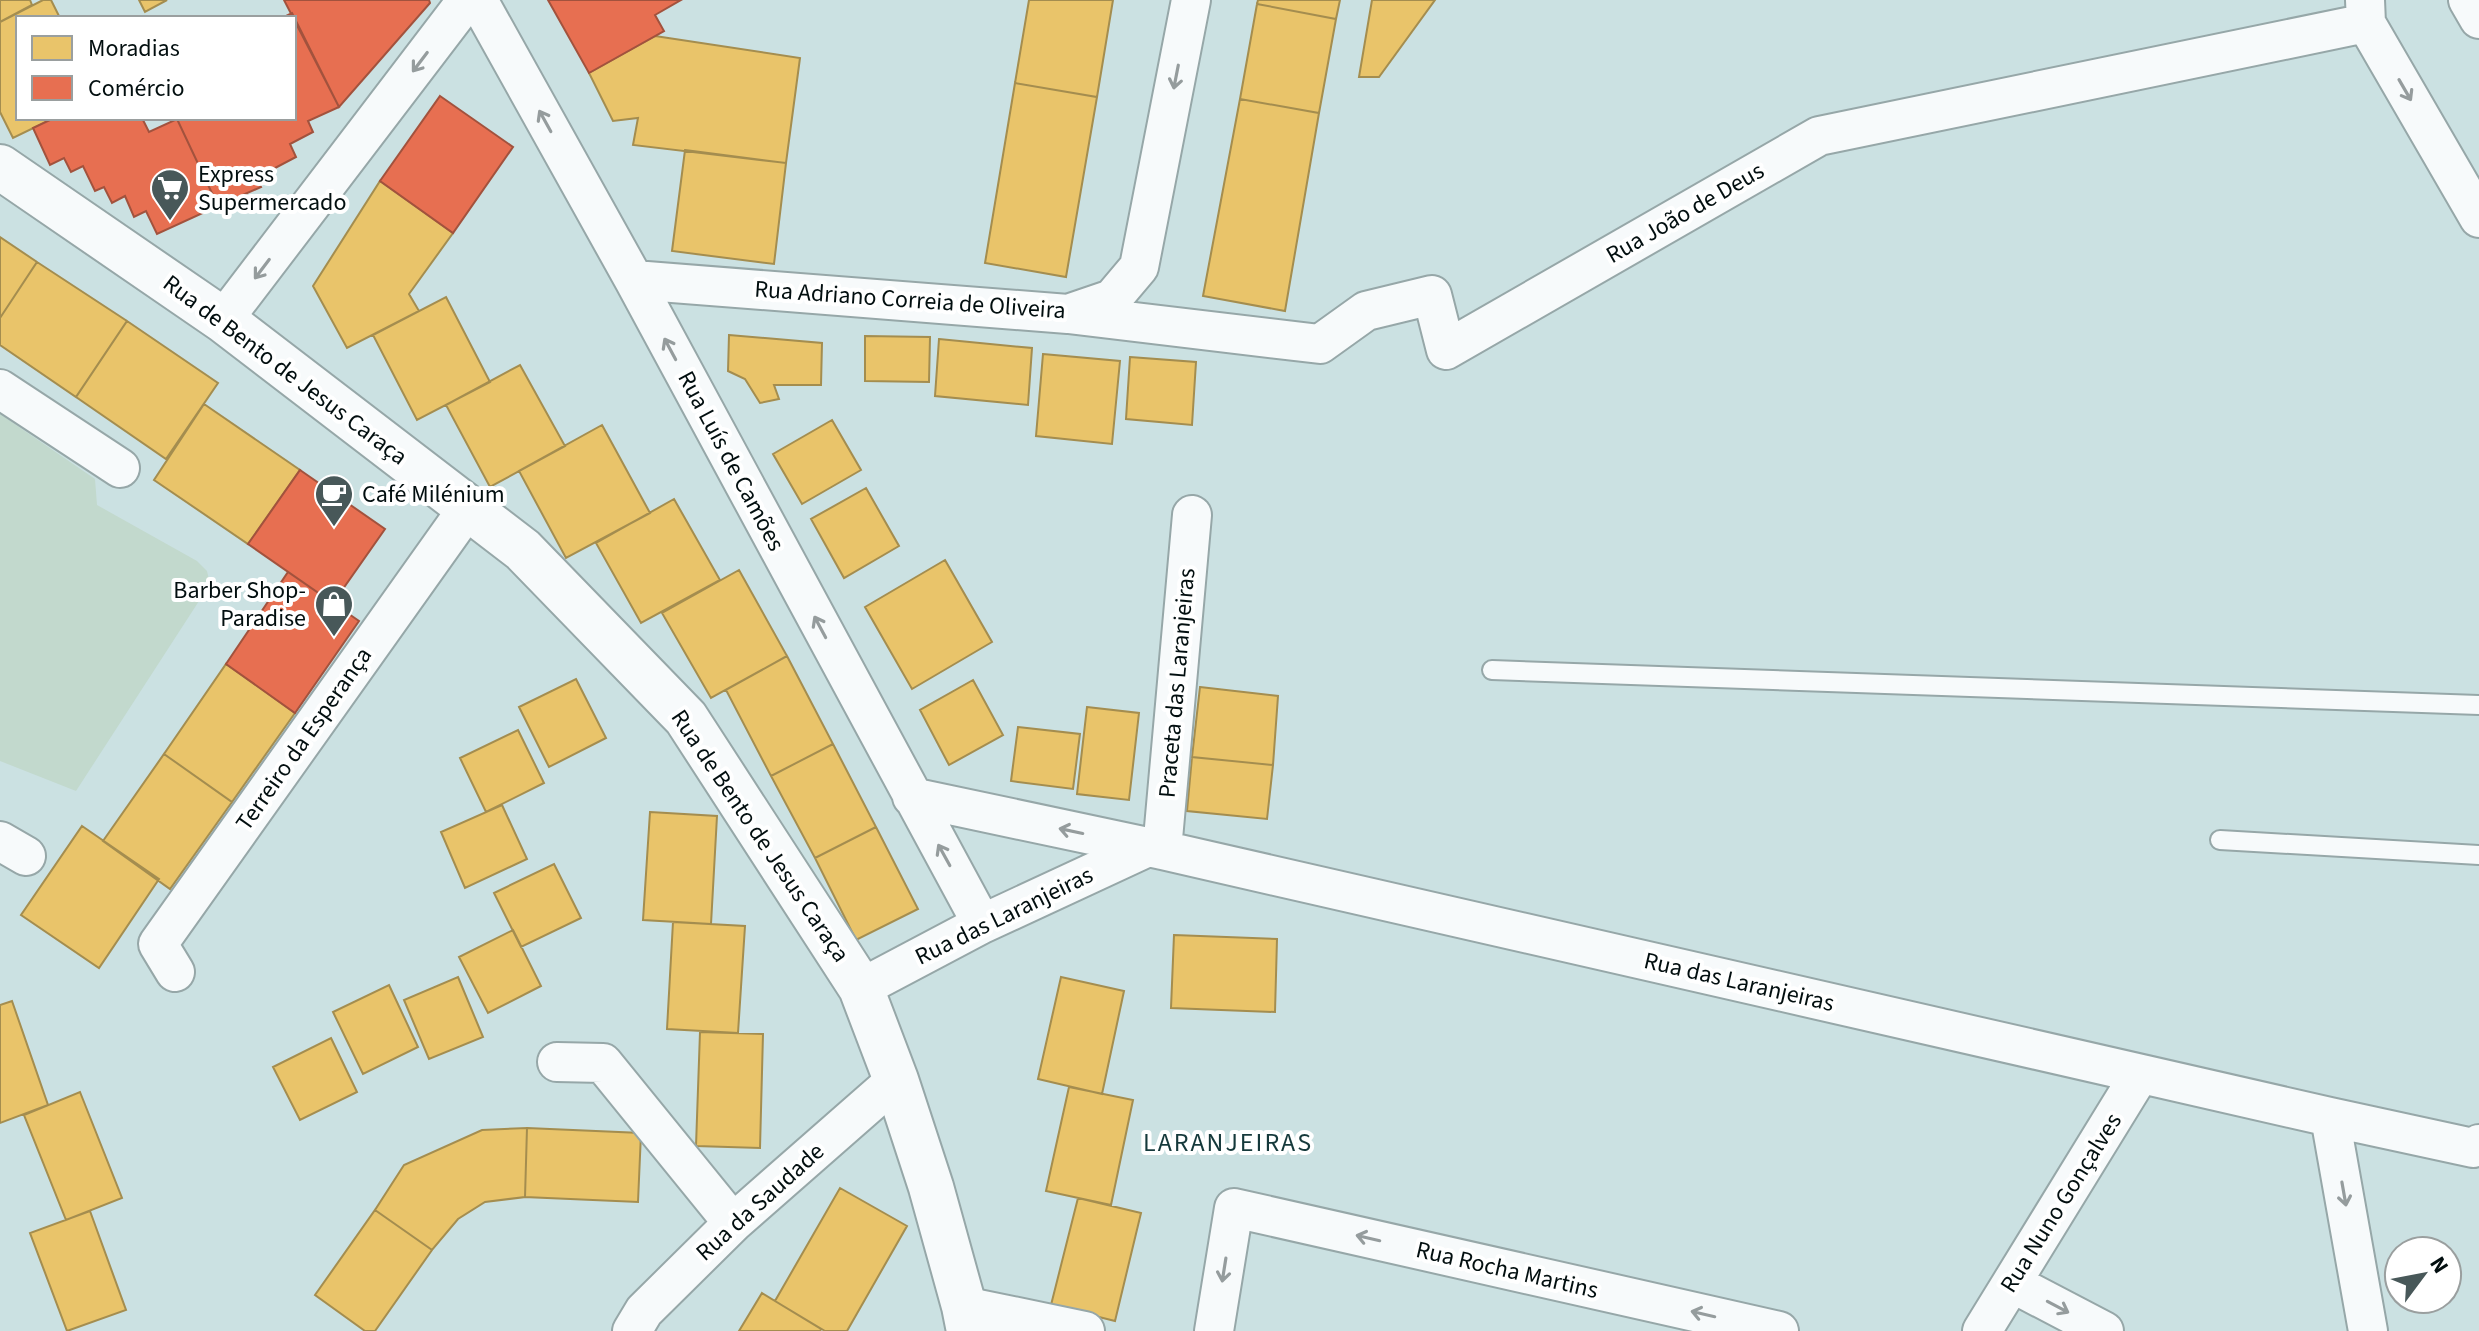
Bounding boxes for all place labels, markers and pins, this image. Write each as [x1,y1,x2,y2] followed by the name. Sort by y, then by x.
[198,157,346,220] place label: Express Supermercado
[149,167,191,222] supermarket icon: Express Supermercado
[313,473,355,528] cafe icon: Café Milénium
[362,477,505,512] place label: Café Milénium
[173,573,306,636] place label: Barber Shop- Paradise
[313,583,355,638] shop icon: Barber Shop- Paradise

